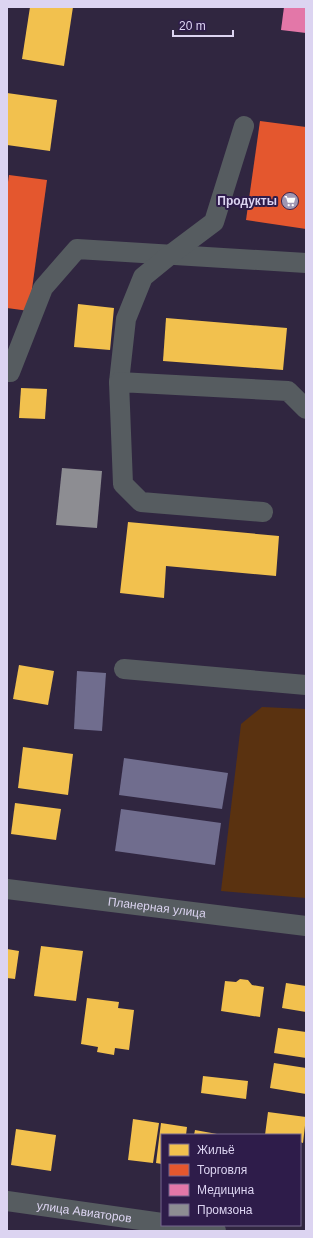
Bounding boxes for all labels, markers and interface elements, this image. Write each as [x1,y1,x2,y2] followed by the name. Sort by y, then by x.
[173,12,233,38] scale bar
[179,19,206,33] text: 20 m
[280,191,300,211] supermarket icon: Продукты
[217,194,277,208] place label: Продукты
[107,895,207,921] street label: Планерная улица
[161,1134,301,1226] legend
[197,1143,235,1157] text: Жильё
[197,1163,247,1177] text: Торговля
[197,1183,254,1197] text: Медицина
[36,1198,133,1226] street label: улица Авиаторов
[197,1203,253,1217] text: Промзона

